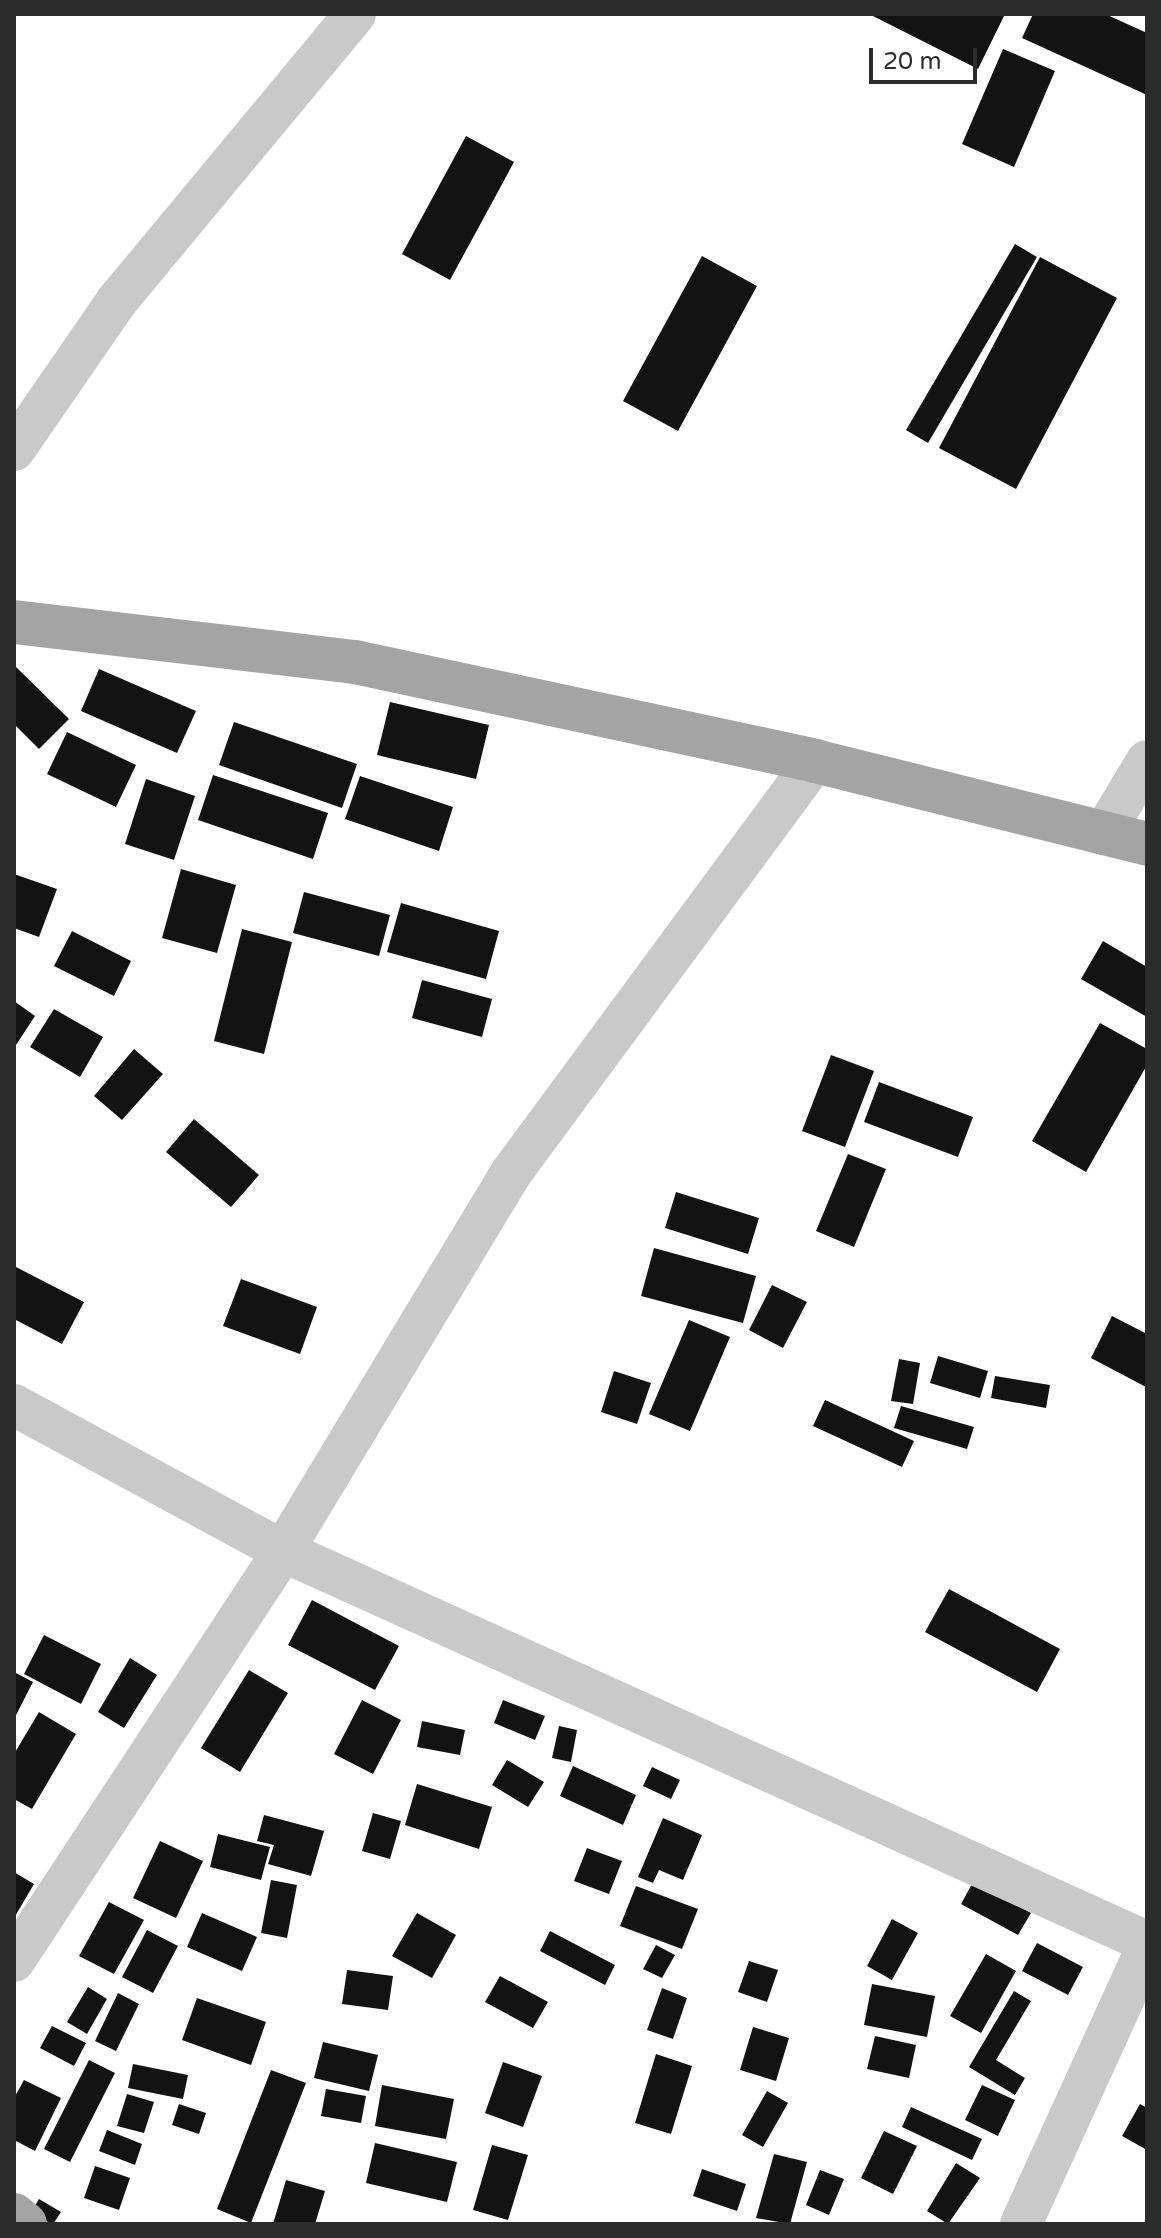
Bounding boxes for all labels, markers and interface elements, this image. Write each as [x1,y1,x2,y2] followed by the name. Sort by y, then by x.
[873,32,981,82] scale bar
[883,47,941,76] text: 20 m

